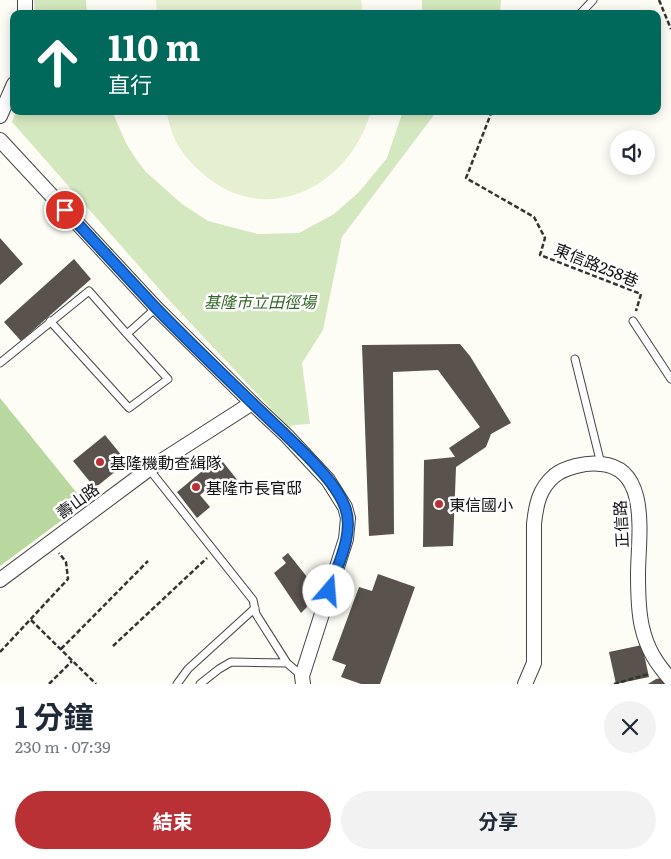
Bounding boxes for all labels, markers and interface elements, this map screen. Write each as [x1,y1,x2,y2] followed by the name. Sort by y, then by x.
[108,20,200,72] text: 110 m
[25,30,90,95] icon: ahead
[108,67,152,100] text: 直行
[610,130,655,175] map controls
[610,130,655,175] button: sound
[44,189,86,231] pin
[51,196,79,224] icon: arrive
[551,236,643,292] street label: 東信路258巷
[204,289,318,313] park label: 基隆市立田徑場
[110,450,222,474] place label: 基隆機動查緝隊
[94,456,106,468] marker: 基隆機動查緝隊
[206,475,302,499] place label: 基隆市長官邸
[51,476,103,524] street label: 壽山路
[190,481,202,493] marker: 基隆市長官邸
[449,492,513,516] place label: 東信國小
[433,498,445,510] marker: 東信國小
[607,499,633,549] street label: 正信路
[302,564,354,616] position arrow
[15,693,93,737] text: 1 分鐘
[604,701,656,753] button: close
[15,734,111,758] text: 230 m · 07:39
[15,791,331,849] button: 結束
[341,791,656,849] button: 分享

